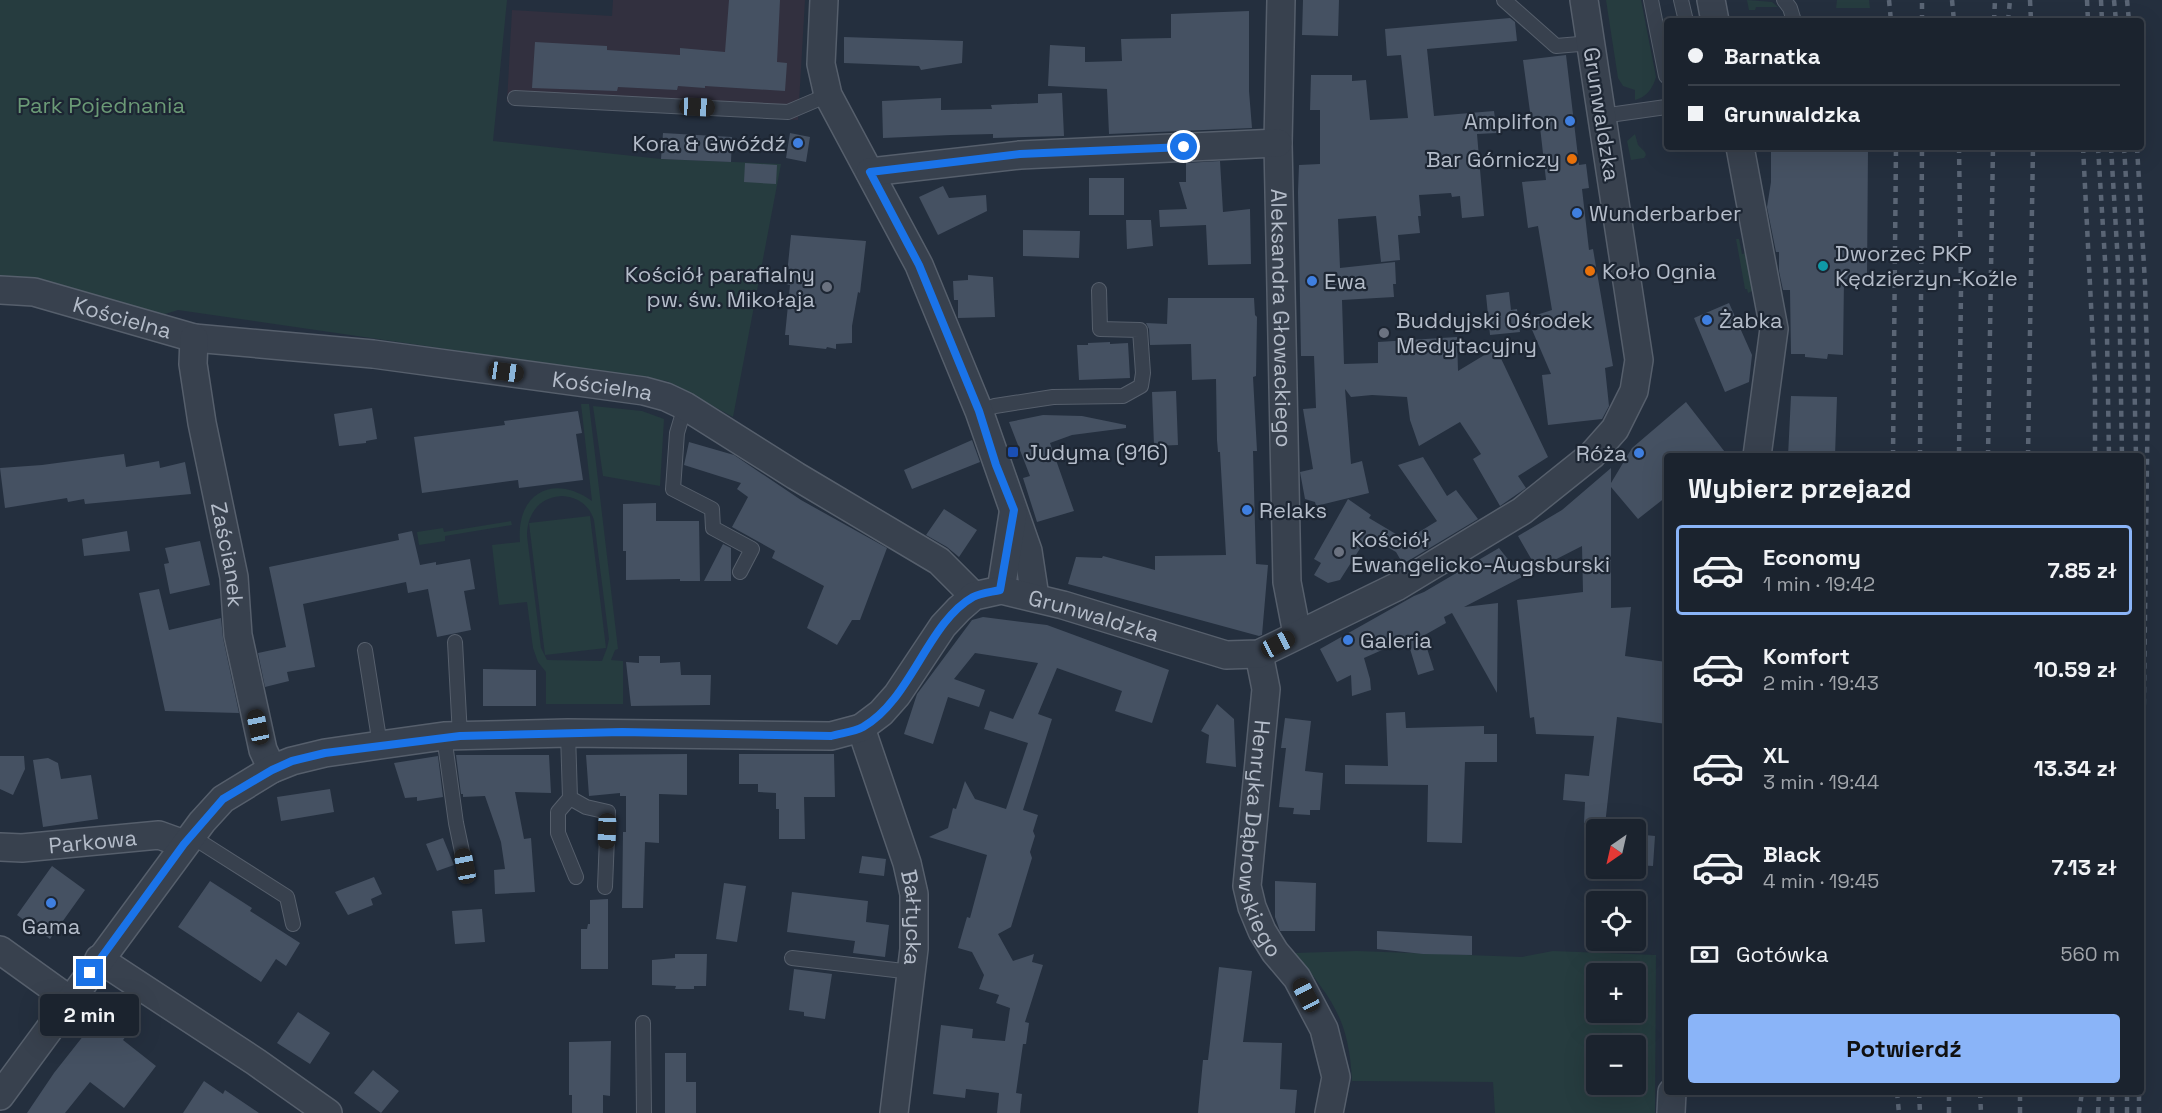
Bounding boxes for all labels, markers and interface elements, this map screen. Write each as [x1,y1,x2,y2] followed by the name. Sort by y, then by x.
[1724,42,1820,70] text: Barnatka
[1578,45,1626,183] street label: Grunwaldzka
[17,91,185,119] park label: Park Pojednania
[679,97,715,117] car
[1724,100,1861,128] text: Grunwaldzka
[1464,107,1558,135] place label: Amplifon
[1563,114,1577,128] marker: Amplifon
[632,129,786,157] place label: Kora & Gwóźdź
[1170,133,1197,160] route start
[791,136,805,150] marker: Kora & Gwóźdź
[1426,145,1560,173] place label: Bar Górniczy
[1565,152,1579,166] marker: Bar Górniczy
[1265,188,1298,448] street label: Aleksandra Głowackiego
[1589,199,1741,227] place label: Wunderbarber
[1570,206,1584,220] marker: Wunderbarber
[1835,239,2018,292] place label: Dworzec PKP Kędzierzyn-Koźle
[1602,257,1717,285] place label: Koło Ognia
[1816,259,1830,273] marker: Dworzec PKP Kędzierzyn-Koźle
[625,260,815,313] place label: Kościół parafialny pw. św. Mikołaja
[1583,264,1597,278] marker: Koło Ognia
[1324,267,1367,295] place label: Ewa
[1305,274,1319,288] marker: Ewa
[820,280,834,294] marker: Kościół parafialny pw. św. Mikołaja
[70,290,175,345] street label: Kościelna
[1396,306,1593,359] place label: Buddyjski Ośrodek Medytacyjny
[1719,306,1783,334] place label: Żabka
[1700,313,1714,327] marker: Żabka
[1377,326,1391,340] marker: Buddyjski Ośrodek Medytacyjny
[487,361,525,383] car
[551,365,657,407] street label: Kościelna
[1025,438,1168,466] place label: Judyma (916)
[1576,439,1627,467] place label: Róża
[1006,445,1020,459] marker: Judyma (916)
[1632,446,1646,460] marker: Róża
[1688,471,1912,506] text: Wybierz przejazd
[1259,496,1327,524] place label: Relaks
[205,500,250,608] street label: Zaścianek
[1240,503,1254,517] marker: Relaks
[1351,525,1610,578] place label: Kościół Ewangelicko-Augsburski
[1691,543,1745,597] icon: car
[1763,543,1861,571] text: Economy
[1332,545,1346,559] marker: Kościół Ewangelicko-Augsburski
[2047,556,2117,584] text: 7.85 zł
[1763,571,1875,597] text: 1 min · 19:42
[1026,583,1163,648] street label: Grunwaldzka
[1360,626,1432,654] place label: Galeria
[1258,628,1298,660] car
[1341,633,1355,647] marker: Galeria
[1691,642,1745,696] icon: car
[1763,642,1850,670] text: Komfort
[2034,655,2117,683] text: 10.59 zł
[1763,670,1879,696] text: 2 min · 19:43
[245,708,271,746] car
[1232,719,1289,962] street label: Henryka Dąbrowskiego
[1691,741,1745,795] icon: car
[1763,741,1789,769] text: XL
[2034,754,2117,782] text: 13.34 zł
[1763,769,1879,795] text: 3 min · 19:44
[597,813,617,849] car
[1586,819,1646,879] north arrow
[1586,819,1646,1095] map controls
[47,823,138,859] street label: Parkowa
[1691,840,1745,894] icon: car
[1763,840,1821,868] text: Black
[453,847,477,885] car
[2052,853,2117,881] text: 7.13 zł
[895,867,928,968] street label: Bałtycka
[1763,868,1879,894] text: 4 min · 19:45
[1586,891,1646,951] button: locate
[44,896,58,910] marker: Gama
[22,912,81,940] place label: Gama
[1688,938,1721,971] icon: cash
[1736,940,1829,968] text: Gotówka
[2061,941,2120,967] text: 560 m
[76,959,103,986] route end
[1586,963,1646,1023] button: +
[1290,975,1322,1015] car
[40,994,140,1036] callout: 2 min
[64,1002,115,1028] text: 2 min
[1688,1014,2120,1083] button: Potwierdź
[1586,1035,1646,1095] button: −

